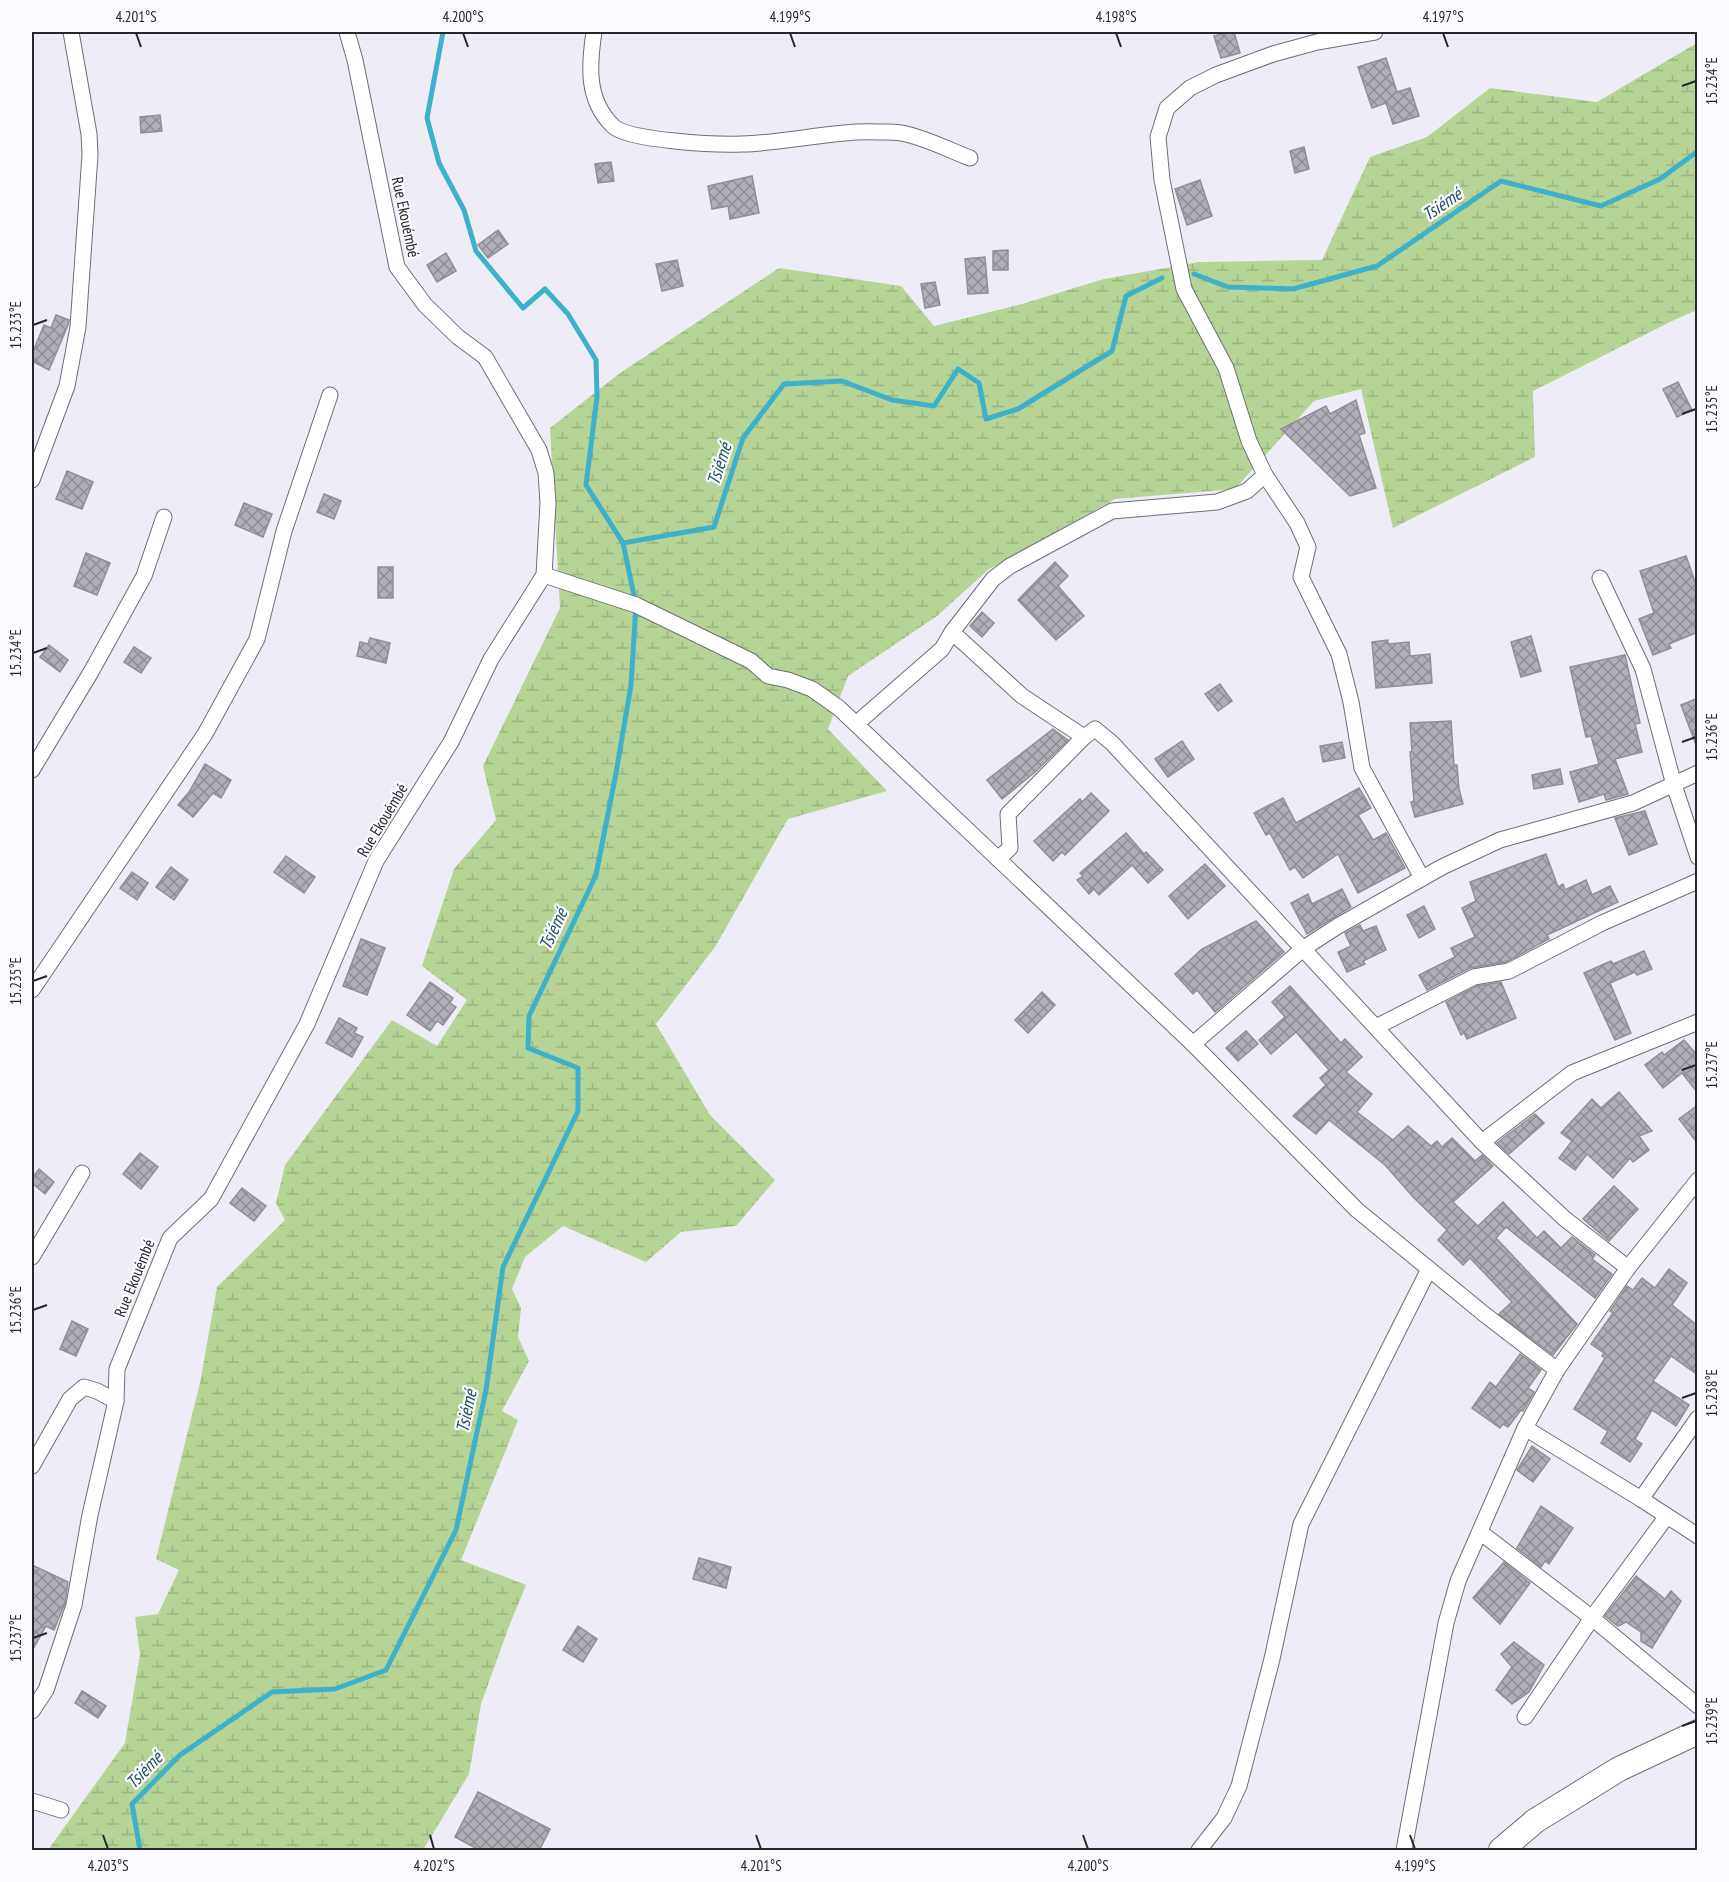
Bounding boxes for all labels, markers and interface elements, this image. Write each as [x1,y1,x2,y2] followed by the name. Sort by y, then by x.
[115,7,157,26] text: 4.201°S
[442,7,484,26] text: 4.200°S
[769,7,811,26] text: 4.199°S
[1095,7,1137,26] text: 4.198°S
[1422,7,1464,26] text: 4.197°S
[1702,57,1721,105] text: 15.234°E
[388,175,424,259] street label: Rue Ekouémbé
[1418,182,1468,226] water label: Tsiémé
[6,301,25,349] text: 15.233°E
[1702,385,1721,433] text: 15.235°E
[701,438,737,488] water label: Tsiémé
[6,629,25,677] text: 15.234°E
[1702,713,1721,761] text: 15.236°E
[352,780,412,860] street label: Rue Ekouémbé
[533,903,573,953] water label: Tsiémé
[6,957,25,1005] text: 15.235°E
[1702,1041,1721,1089] text: 15.237°E
[109,1236,159,1320] street label: Rue Ekouémbé
[6,1286,25,1334] text: 15.236°E
[1702,1369,1721,1417] text: 15.238°E
[450,1386,482,1434] water label: Tsiémé
[6,1614,25,1662] text: 15.237°E
[1702,1697,1721,1745] text: 15.239°E
[121,1745,168,1793] water label: Tsiémé
[87,1856,129,1875] text: 4.203°S
[413,1856,455,1875] text: 4.202°S
[740,1856,782,1875] text: 4.201°S
[1067,1856,1109,1875] text: 4.200°S
[1394,1856,1436,1875] text: 4.199°S

